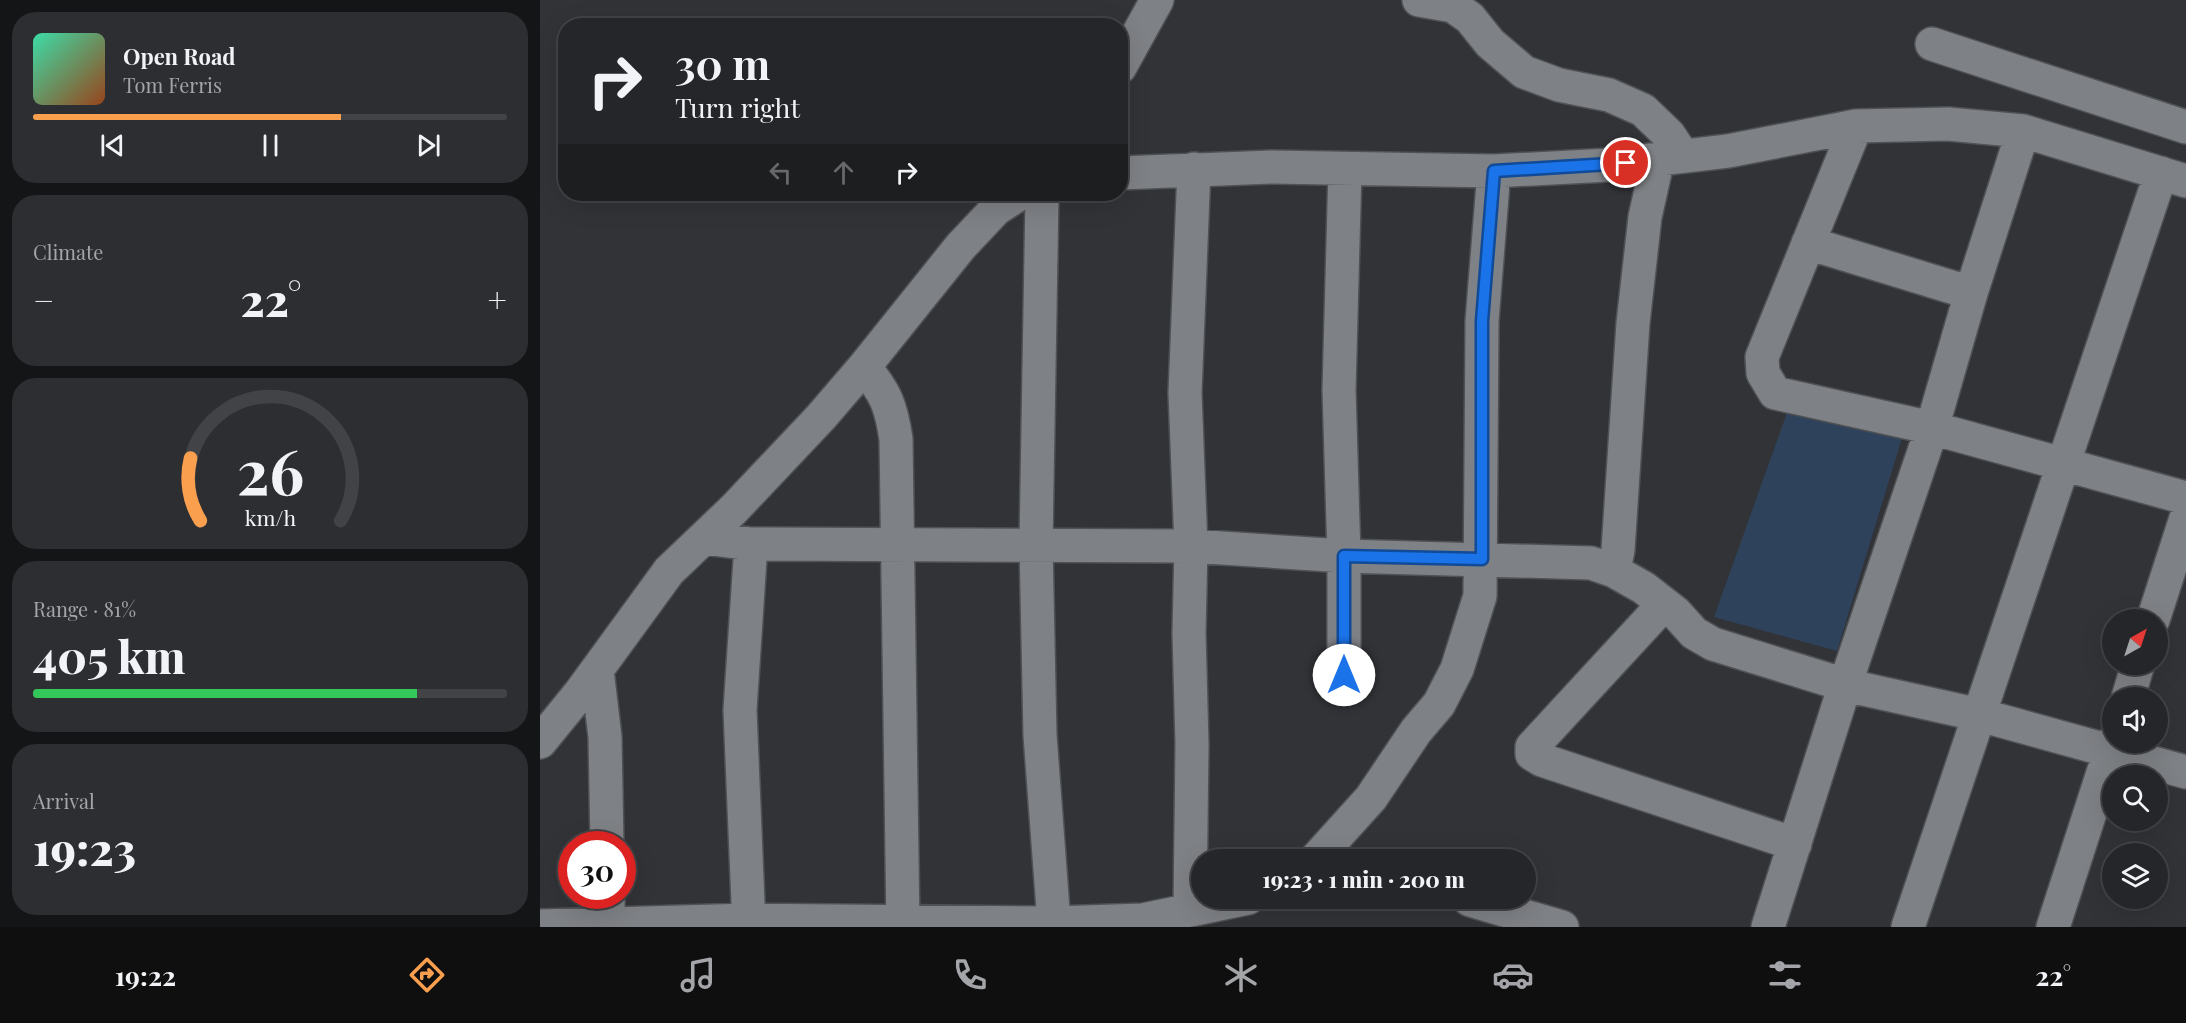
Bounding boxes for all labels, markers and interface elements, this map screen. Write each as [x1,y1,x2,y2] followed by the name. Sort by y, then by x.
[675,35,770,91] text: 30 m
[123,41,235,71] text: Open Road
[576,42,654,120] icon: right
[123,71,222,98] text: Tom Ferris
[675,89,800,125] text: Turn right
[96,129,129,162] icon: previous
[254,129,287,162] icon: pause
[412,129,445,162] icon: next
[1600,137,1651,188] pin
[1609,146,1642,179] icon: arrive
[764,156,797,189] icon: left
[827,156,860,189] icon: ahead
[890,156,923,189] icon: right
[33,238,103,265] text: Climate
[241,268,301,328] text: 22°
[33,277,54,321] text: −
[488,277,507,321] text: +
[236,427,304,511] text: 26
[244,503,296,531] text: km/h
[33,595,136,622] text: Range · 81%
[2102,609,2168,675] north arrow
[2102,609,2168,909] map controls
[33,625,185,685] text: 405 km
[1312,643,1376,707] position arrow
[2102,687,2168,753] button: sound
[2102,765,2168,831] button: search
[33,787,95,814] text: Arrival
[33,817,136,877] text: 19:23
[558,831,636,909] speed limit sign: 30
[2102,843,2168,909] button: layers
[1262,864,1465,894] text: 19:23 · 1 min · 200 m
[406,954,448,996] icon: directions
[677,954,719,996] icon: music
[949,954,991,996] icon: phone
[1220,954,1262,996] icon: climate
[1492,954,1534,996] icon: car
[1764,954,1806,996] icon: filters
[115,957,176,993] text: 19:22
[2035,957,2071,993] text: 22°

